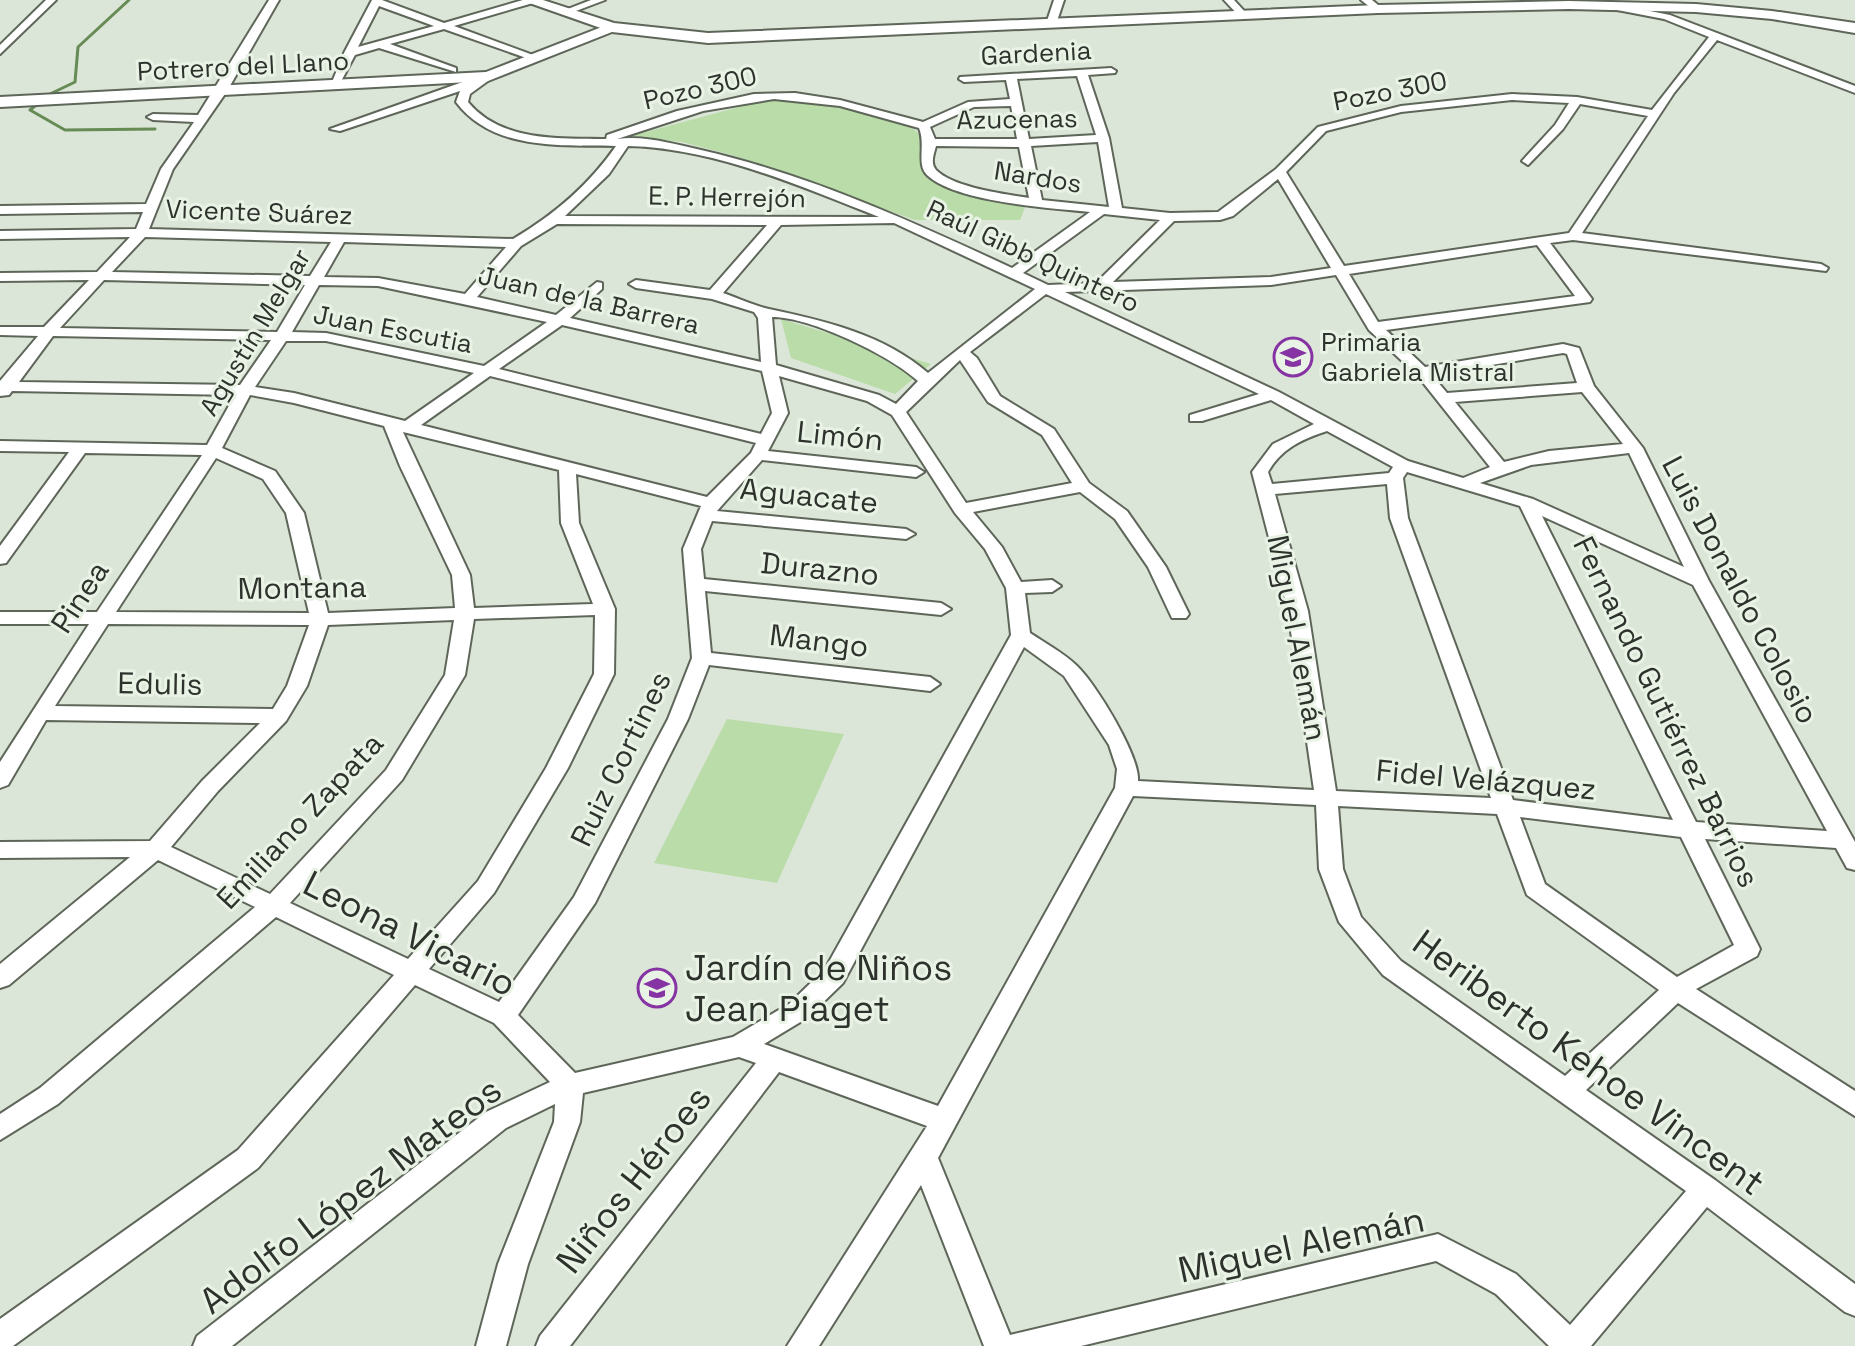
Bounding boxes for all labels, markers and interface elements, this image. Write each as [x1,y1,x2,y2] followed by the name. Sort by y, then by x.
[980,33,1092,73] street label: Gardenia
[136,43,350,89] street label: Potrero del Llano
[640,58,760,118] street label: Pozo 300
[1330,63,1450,119] street label: Pozo 300
[956,101,1078,137] street label: Azucenas
[992,153,1084,201] street label: Nardos
[648,179,806,215] street label: E. P. Herrejón
[165,192,353,232] street label: Vicente Suárez
[921,192,1145,320] street label: Raúl Gibb Quintero
[192,242,318,422] street label: Agustín Melgar
[475,258,703,342] street label: Juan de la Barrera
[311,297,475,361] street label: Juan Escutia
[1321,325,1514,389] place label: Primaria Gabriela Mistral
[1272,336,1314,378] school or university icon: Primaria Gabriela Mistral
[795,412,885,459] street label: Limón
[1653,449,1828,730] street label: Luis Donaldo Colosio
[738,469,880,522] street label: Aguacate
[1564,530,1769,894] street label: Fernando Gutiérrez Barrios
[1258,532,1337,744] street label: Miguel Alemán
[759,543,881,594] street label: Durazno
[42,553,117,640] street label: Pinea
[237,567,367,608] street label: Montana
[767,615,871,666] street label: Mango
[117,663,203,704] street label: Edulis
[561,665,680,853] street label: Ruiz Cortines
[208,724,392,917] street label: Emiliano Zapata
[1374,750,1598,809] street label: Fidel Velázquez
[295,861,524,1007] street label: Leona Vicario
[1403,920,1773,1206] street label: Heriberto Kehoe Vincent
[685,945,952,1032] place label: Jardín de Niños Jean Piaget
[636,967,678,1009] school or university icon: Jardín de Niños Jean Piaget
[191,1067,511,1324] street label: Adolfo López Mateos
[546,1077,721,1283] street label: Niños Héroes
[1174,1196,1429,1294] street label: Miguel Alemán

